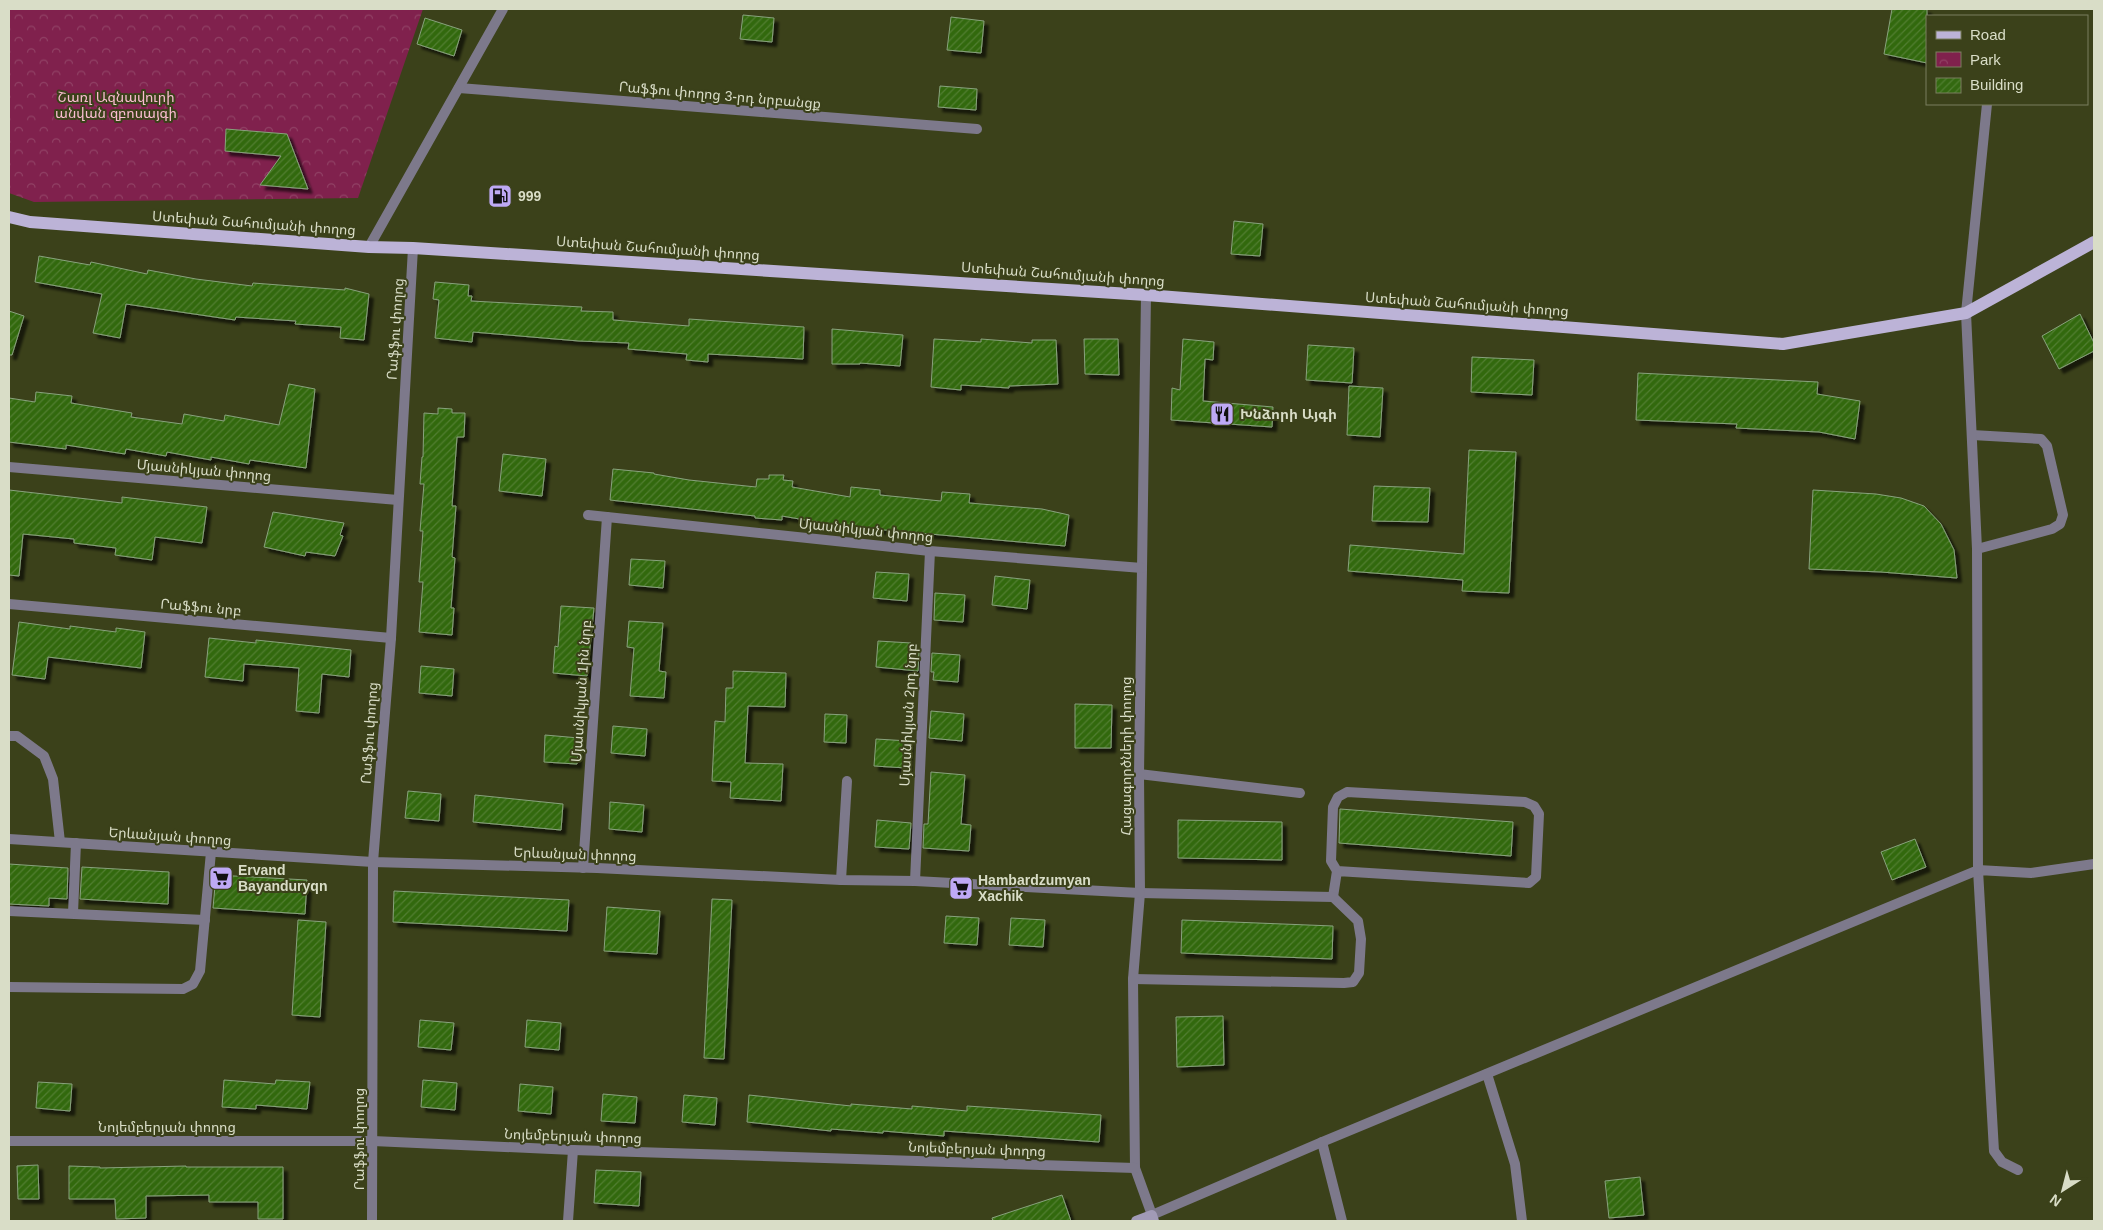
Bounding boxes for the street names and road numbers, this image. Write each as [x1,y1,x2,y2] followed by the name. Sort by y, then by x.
[618,78,822,112] street label: Րաֆֆու փողոց 3-րդ նրբանցք
[152,208,356,238] street label: Ստեփան Շահումյանի փողոց
[556,233,760,263] street label: Ստեփան Շահումյանի փողոց
[961,259,1165,289] street label: Ստեփան Շահումյանի փողոց
[383,277,407,381] street label: Րաֆֆու փողոց
[1365,289,1569,319] street label: Ստեփան Շահումյանի փողոց
[136,456,272,484] street label: Մյասնիկյան փողոց
[798,515,934,545] street label: Մյասնիկյան փողոց
[160,595,242,619] street label: Րաֆֆու նրբ
[568,619,594,763] street label: Մյասնիկյան 1ին նրբ
[896,643,920,787] street label: Մյասնիկյան 2րդ նրբ
[1118,677,1134,835] street label: Հացագործների փողոց
[357,681,381,785] street label: Րաֆֆու փողոց
[108,824,232,848] street label: Երևանյան փողոց
[513,844,637,864] street label: Երևանյան փողոց
[351,1088,367,1190] street label: Րաֆֆու փողոց
[98,1119,236,1135] street label: Նոյեմբերյան փողոց
[504,1126,642,1146] street label: Նոյեմբերյան փողոց
[908,1139,1046,1159] street label: Նոյեմբերյան փողոց

